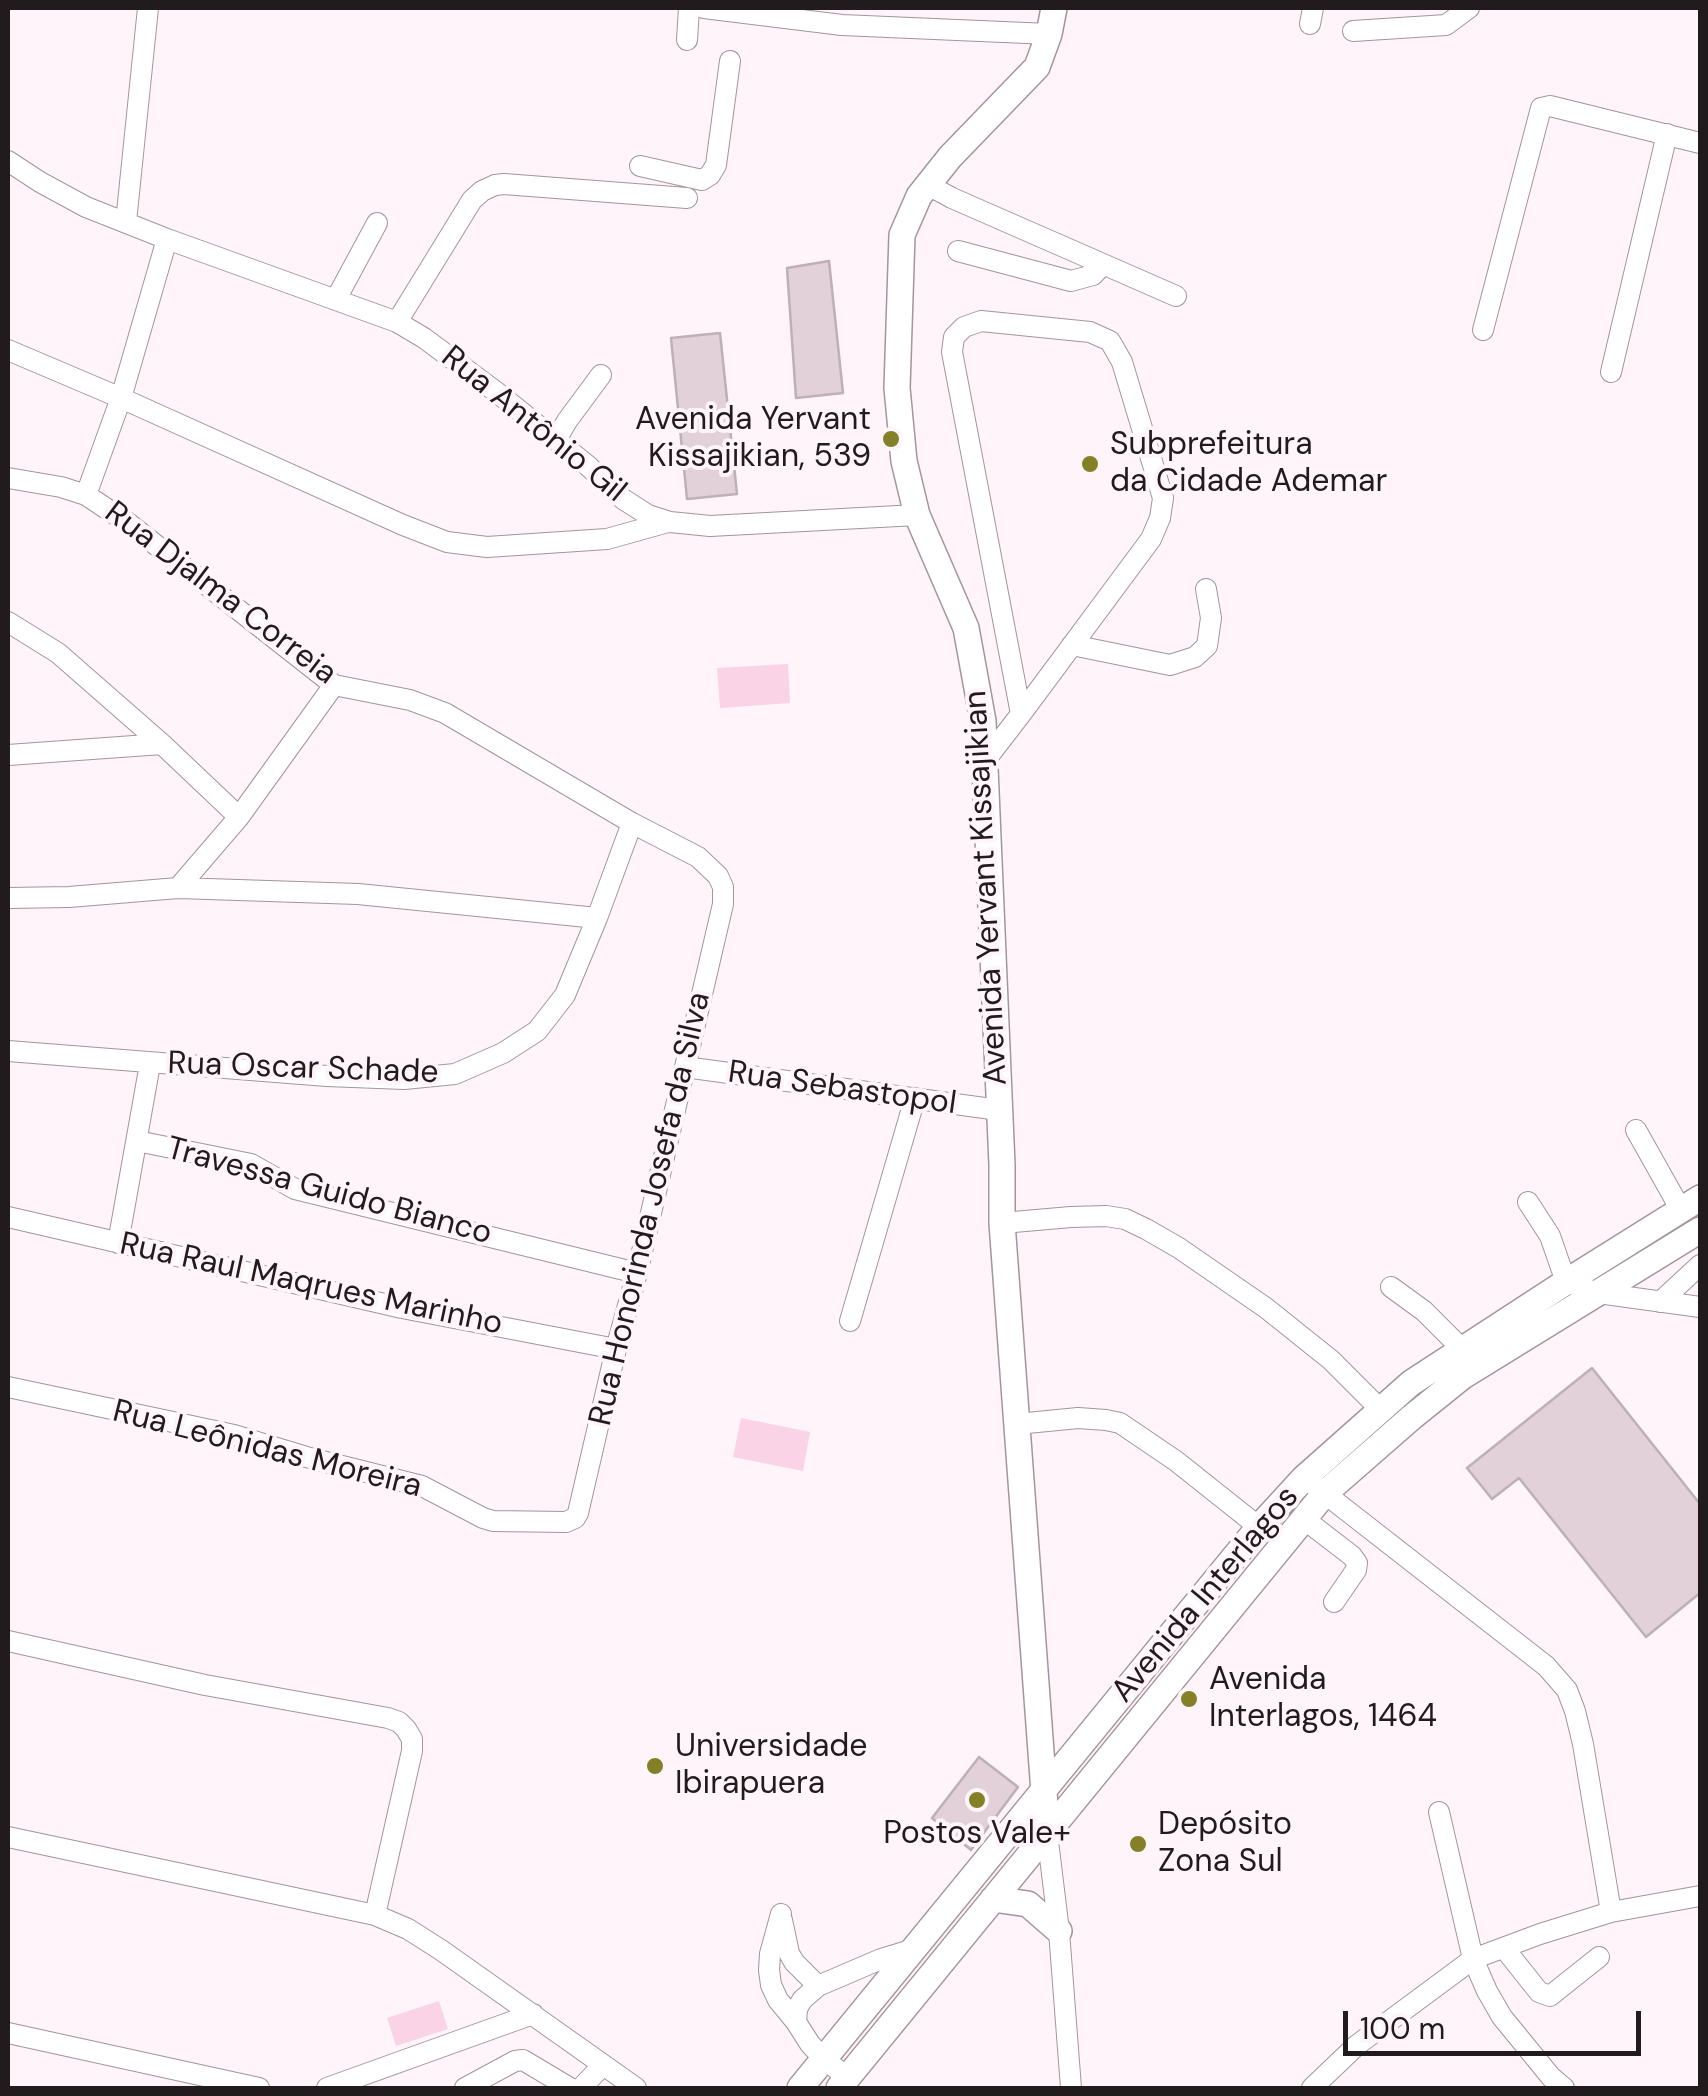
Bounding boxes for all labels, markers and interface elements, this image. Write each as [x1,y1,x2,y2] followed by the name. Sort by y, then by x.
[433,339,633,511] street label: Rua Antônio Gil
[635,402,871,477] place label: Avenida Yervant Kissajikian, 539
[1110,427,1387,502] place label: Subprefeitura da Cidade Ademar
[880,428,902,450] marker: Avenida Yervant Kissajikian, 539
[1079,453,1101,475] marker: Subprefeitura da Cidade Ademar
[97,494,343,694] street label: Rua Djalma Correia
[957,690,1017,1086] street label: Avenida Yervant Kissajikian
[582,989,720,1429] street label: Rua Honorinda Josefa da Silva
[167,1045,439,1093] street label: Rua Oscar Schade
[725,1054,959,1124] street label: Rua Sebastopol
[162,1130,496,1254] street label: Travessa Guido Bianco
[116,1226,506,1344] street label: Rua Raul Maqrues Marinho
[109,1393,425,1507] street label: Rua Leônidas Moreira
[1104,1479,1308,1711] street label: Avenida Interlagos
[1209,1662,1437,1737] place label: Avenida Interlagos, 1464
[1178,1688,1200,1710] marker: Avenida Interlagos, 1464
[675,1729,868,1804] place label: Universidade Ibirapuera
[644,1755,666,1777] marker: Universidade Ibirapuera
[966,1789,988,1811] marker: Postos Vale+
[1158,1807,1292,1882] place label: Depósito Zona Sul
[883,1816,1071,1854] place label: Postos Vale+
[1127,1833,1149,1855] marker: Depósito Zona Sul
[1348,1991,1646,2053] scale bar
[1360,2009,1445,2048] text: 100 m

